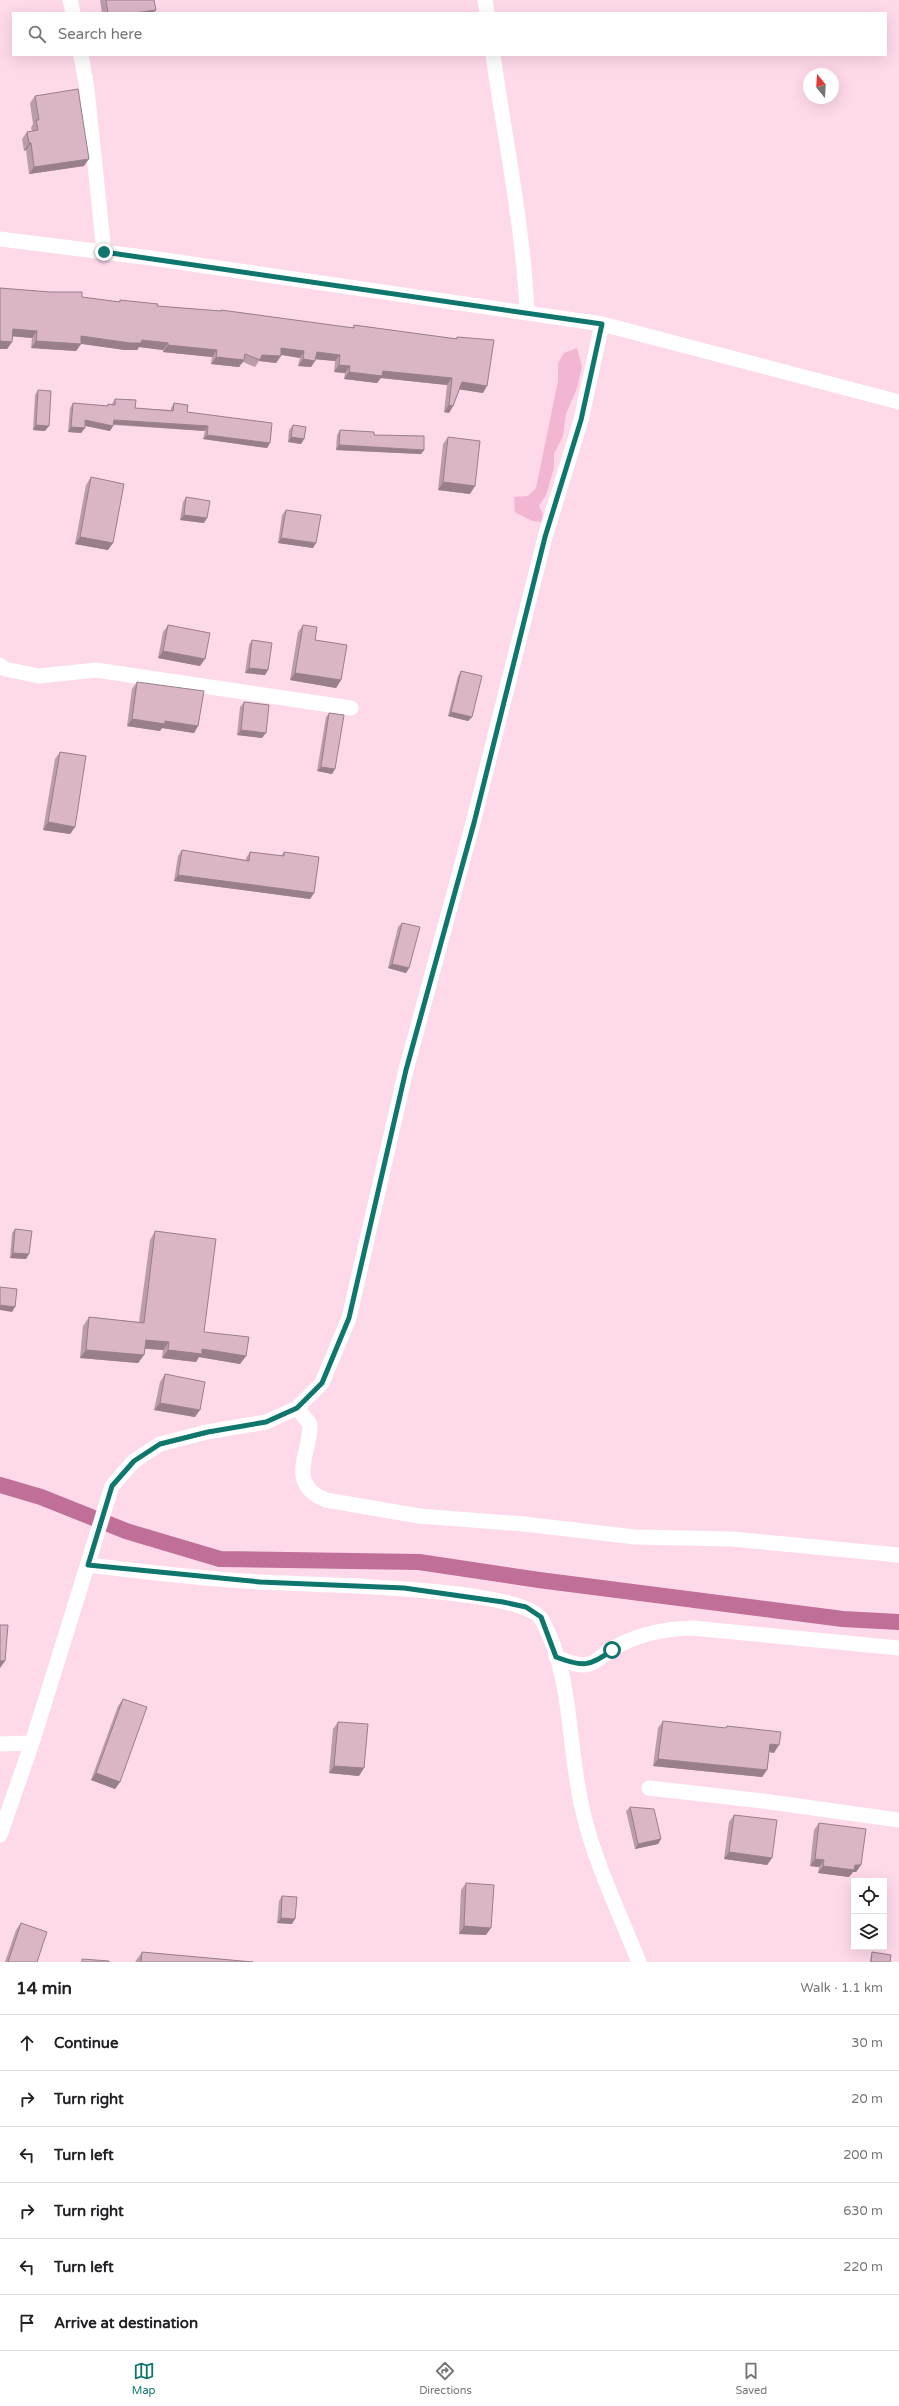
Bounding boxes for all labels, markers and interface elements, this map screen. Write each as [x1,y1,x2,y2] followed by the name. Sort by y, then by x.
[12,12,887,56] search box
[26,23,48,45] icon: search
[58,25,142,43] text: Search here
[803,68,839,104] north arrow
[95,243,113,261] route end
[603,1641,621,1659] route start
[851,1878,887,1950] map controls
[851,1878,887,1914] button: locate
[851,1914,887,1950] button: layers
[16,1978,72,1999] text: 14 min
[801,1980,883,1996] text: Walk · 1.1 km
[16,2032,38,2054] icon: ahead
[54,2034,118,2052] text: Continue
[851,2035,883,2051] text: 30 m
[16,2088,38,2110] icon: right
[54,2090,124,2108] text: Turn right
[851,2091,883,2107] text: 20 m
[16,2144,38,2166] icon: left
[54,2146,114,2164] text: Turn left
[843,2147,883,2163] text: 200 m
[16,2200,38,2222] icon: right
[54,2202,124,2220] text: Turn right
[843,2203,883,2219] text: 630 m
[16,2256,38,2278] icon: left
[54,2258,114,2276] text: Turn left
[843,2259,883,2275] text: 220 m
[16,2312,38,2334] icon: arrive
[54,2314,198,2332] text: Arrive at destination
[132,2360,156,2397] tab: Map
[419,2360,472,2397] tab: Directions
[735,2360,767,2397] tab: Saved

